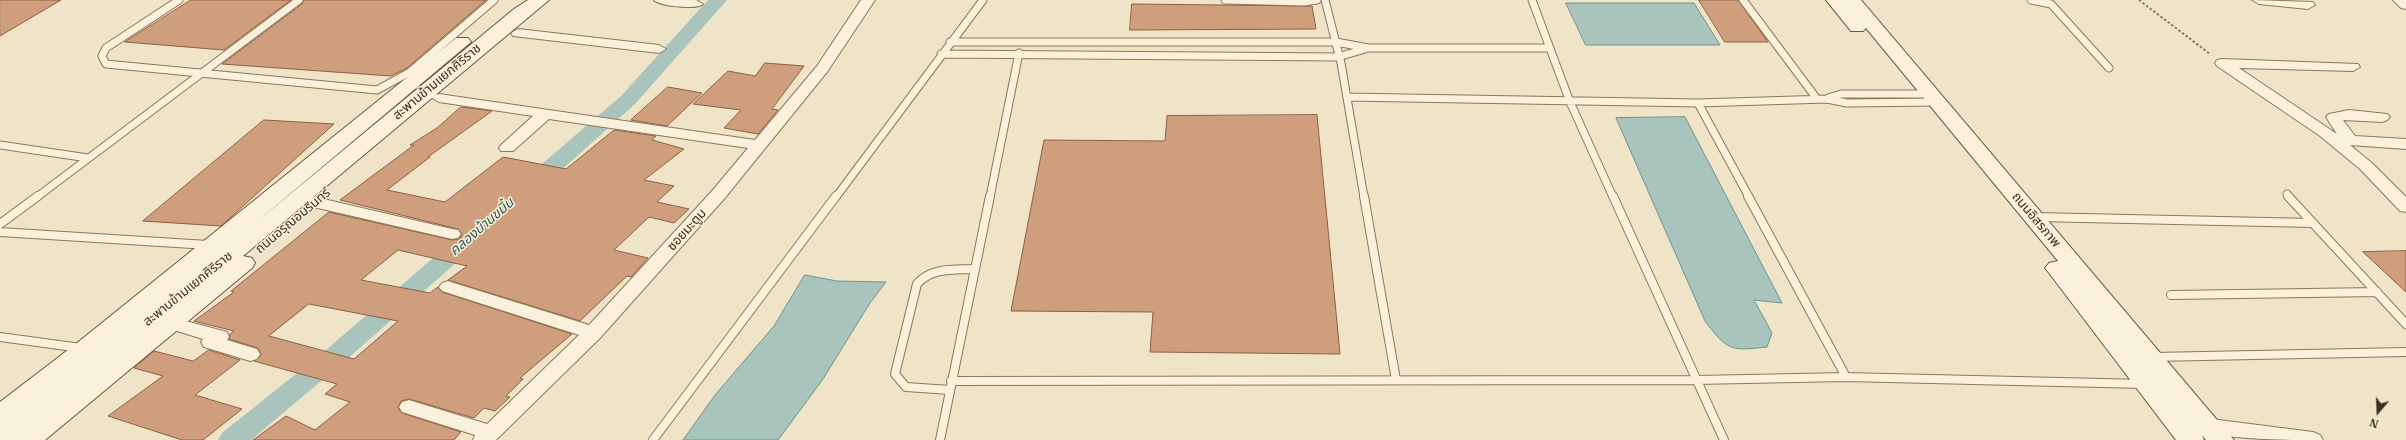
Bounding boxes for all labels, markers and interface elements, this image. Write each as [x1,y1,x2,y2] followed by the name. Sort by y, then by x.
[390,41,484,123] street label: สะพานข้ามแยกศิริราช
[252,185,334,257] street label: ถนนอรุณอมรินทร์
[2008,189,2064,251] street label: ถนนอิสรภาพ
[446,195,518,259] water label: คลองบ้านขมิ้น
[664,206,710,254] street label: ซอยมะตูม
[140,248,236,330] street label: สะพานข้ามแยกศิริราช
[2358,392,2398,432] north arrow
[2368,415,2380,431] text: N

